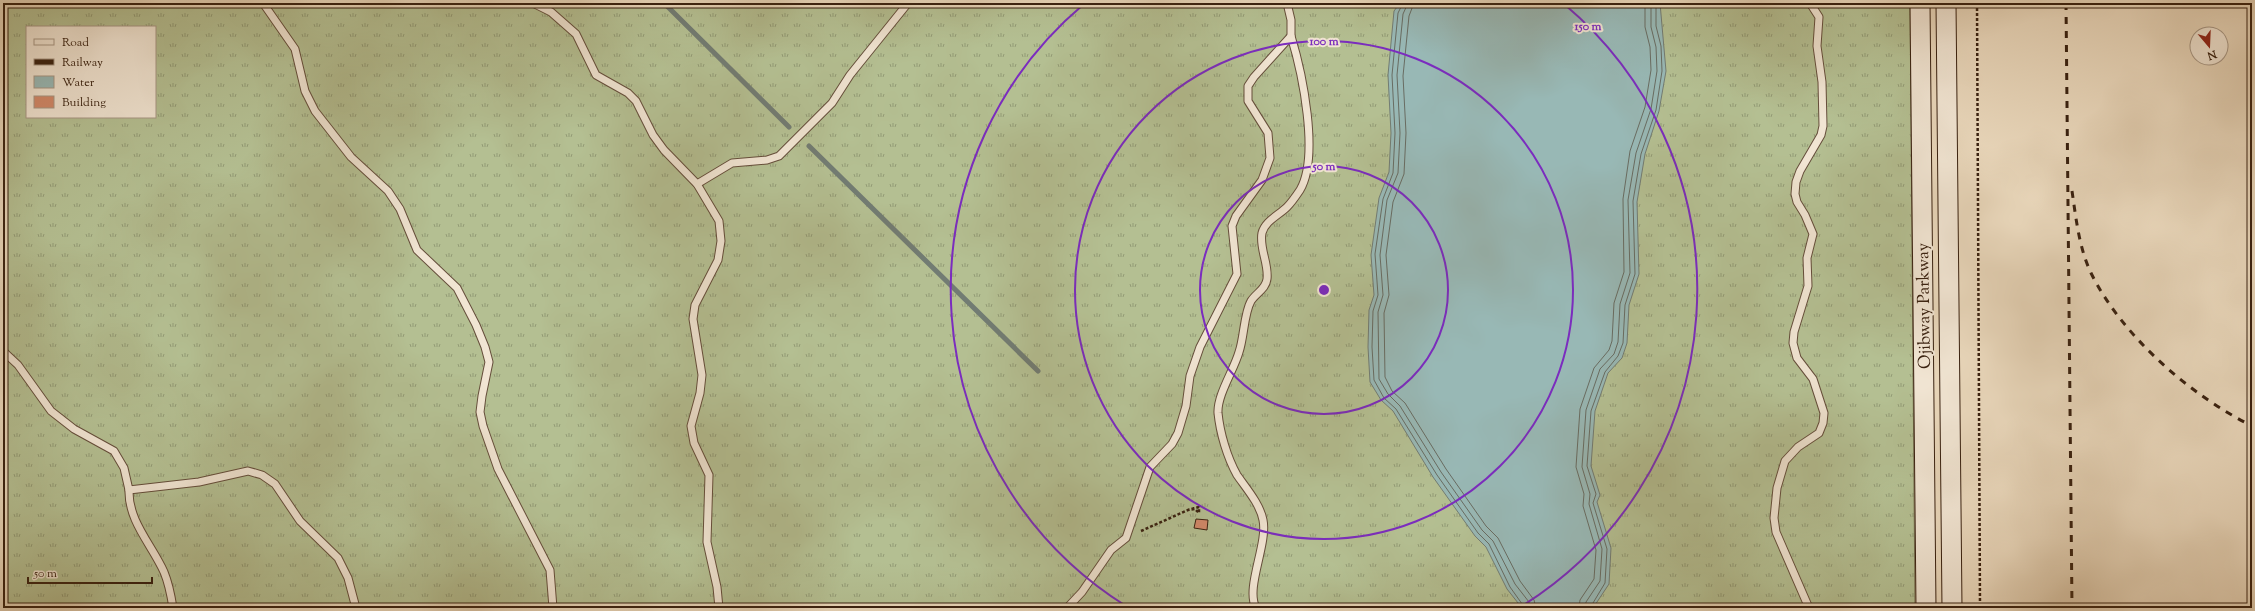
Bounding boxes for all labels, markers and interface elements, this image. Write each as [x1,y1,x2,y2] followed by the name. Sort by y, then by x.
[1573,18,1602,36] text: 150 m
[26,26,156,118] legend
[2189,26,2229,66] north arrow
[1308,33,1339,51] text: 100 m
[62,34,89,52] text: Road
[2205,45,2220,64] text: N
[62,54,103,72] text: Railway
[62,74,95,92] text: Water
[62,94,106,112] text: Building
[1312,158,1336,176] text: 50 m
[1912,242,1938,369] street label: Ojibway Parkway
[1317,283,1331,297] centre of rings
[28,559,152,585] scale bar
[33,565,57,583] text: 50 m

